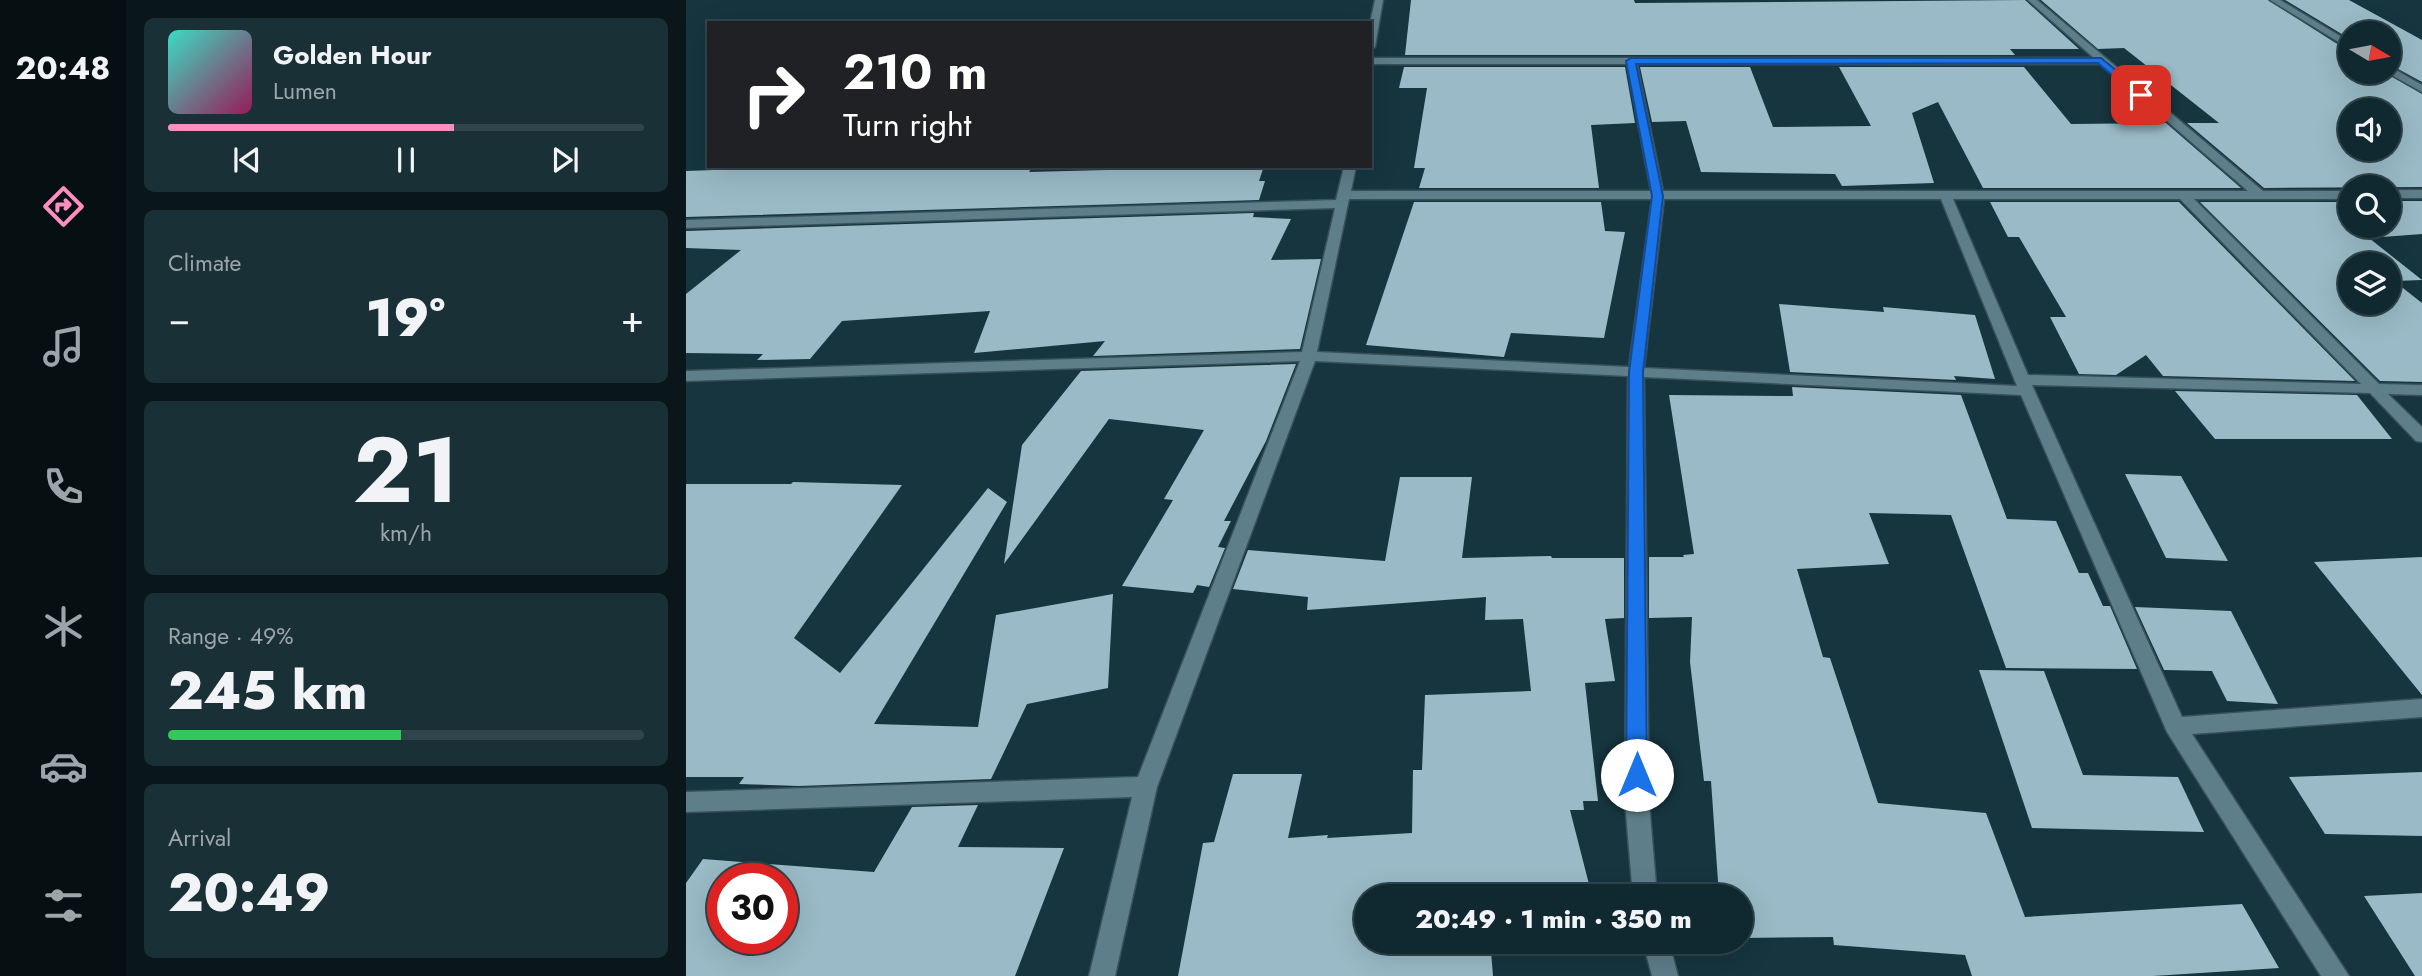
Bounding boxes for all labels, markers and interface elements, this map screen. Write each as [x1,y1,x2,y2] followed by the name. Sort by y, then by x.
[2338,21,2401,84] north arrow
[2338,21,2401,315] map controls
[273,36,432,74] text: Golden Hour
[843,37,987,107] text: 210 m
[16,45,110,91] text: 20:48
[728,49,819,140] icon: right
[2111,65,2171,125] pin
[273,74,337,108] text: Lumen
[2122,76,2160,114] icon: arrive
[2338,98,2401,161] button: sound
[843,102,972,148] text: Turn right
[228,141,266,179] icon: previous
[387,141,425,179] icon: pause
[546,141,584,179] icon: next
[2338,175,2401,238] button: search
[39,182,88,231] icon: directions
[168,246,241,280] text: Climate
[2338,252,2401,315] button: layers
[366,280,445,356] text: 19°
[168,291,190,346] text: −
[621,291,644,346] text: +
[39,322,88,371] icon: music
[353,405,459,536] text: 21
[39,462,88,511] icon: phone
[380,516,432,550] text: km/h
[39,602,88,651] icon: climate
[168,619,294,653] text: Range · 49%
[168,653,367,729] text: 245 km
[1600,738,1674,812] position arrow
[39,742,88,791] icon: car
[168,821,231,855] text: Arrival
[168,855,330,931] text: 20:49
[707,863,798,954] speed limit sign: 30
[39,881,88,930] icon: filters
[1415,900,1692,938] text: 20:49 · 1 min · 350 m

